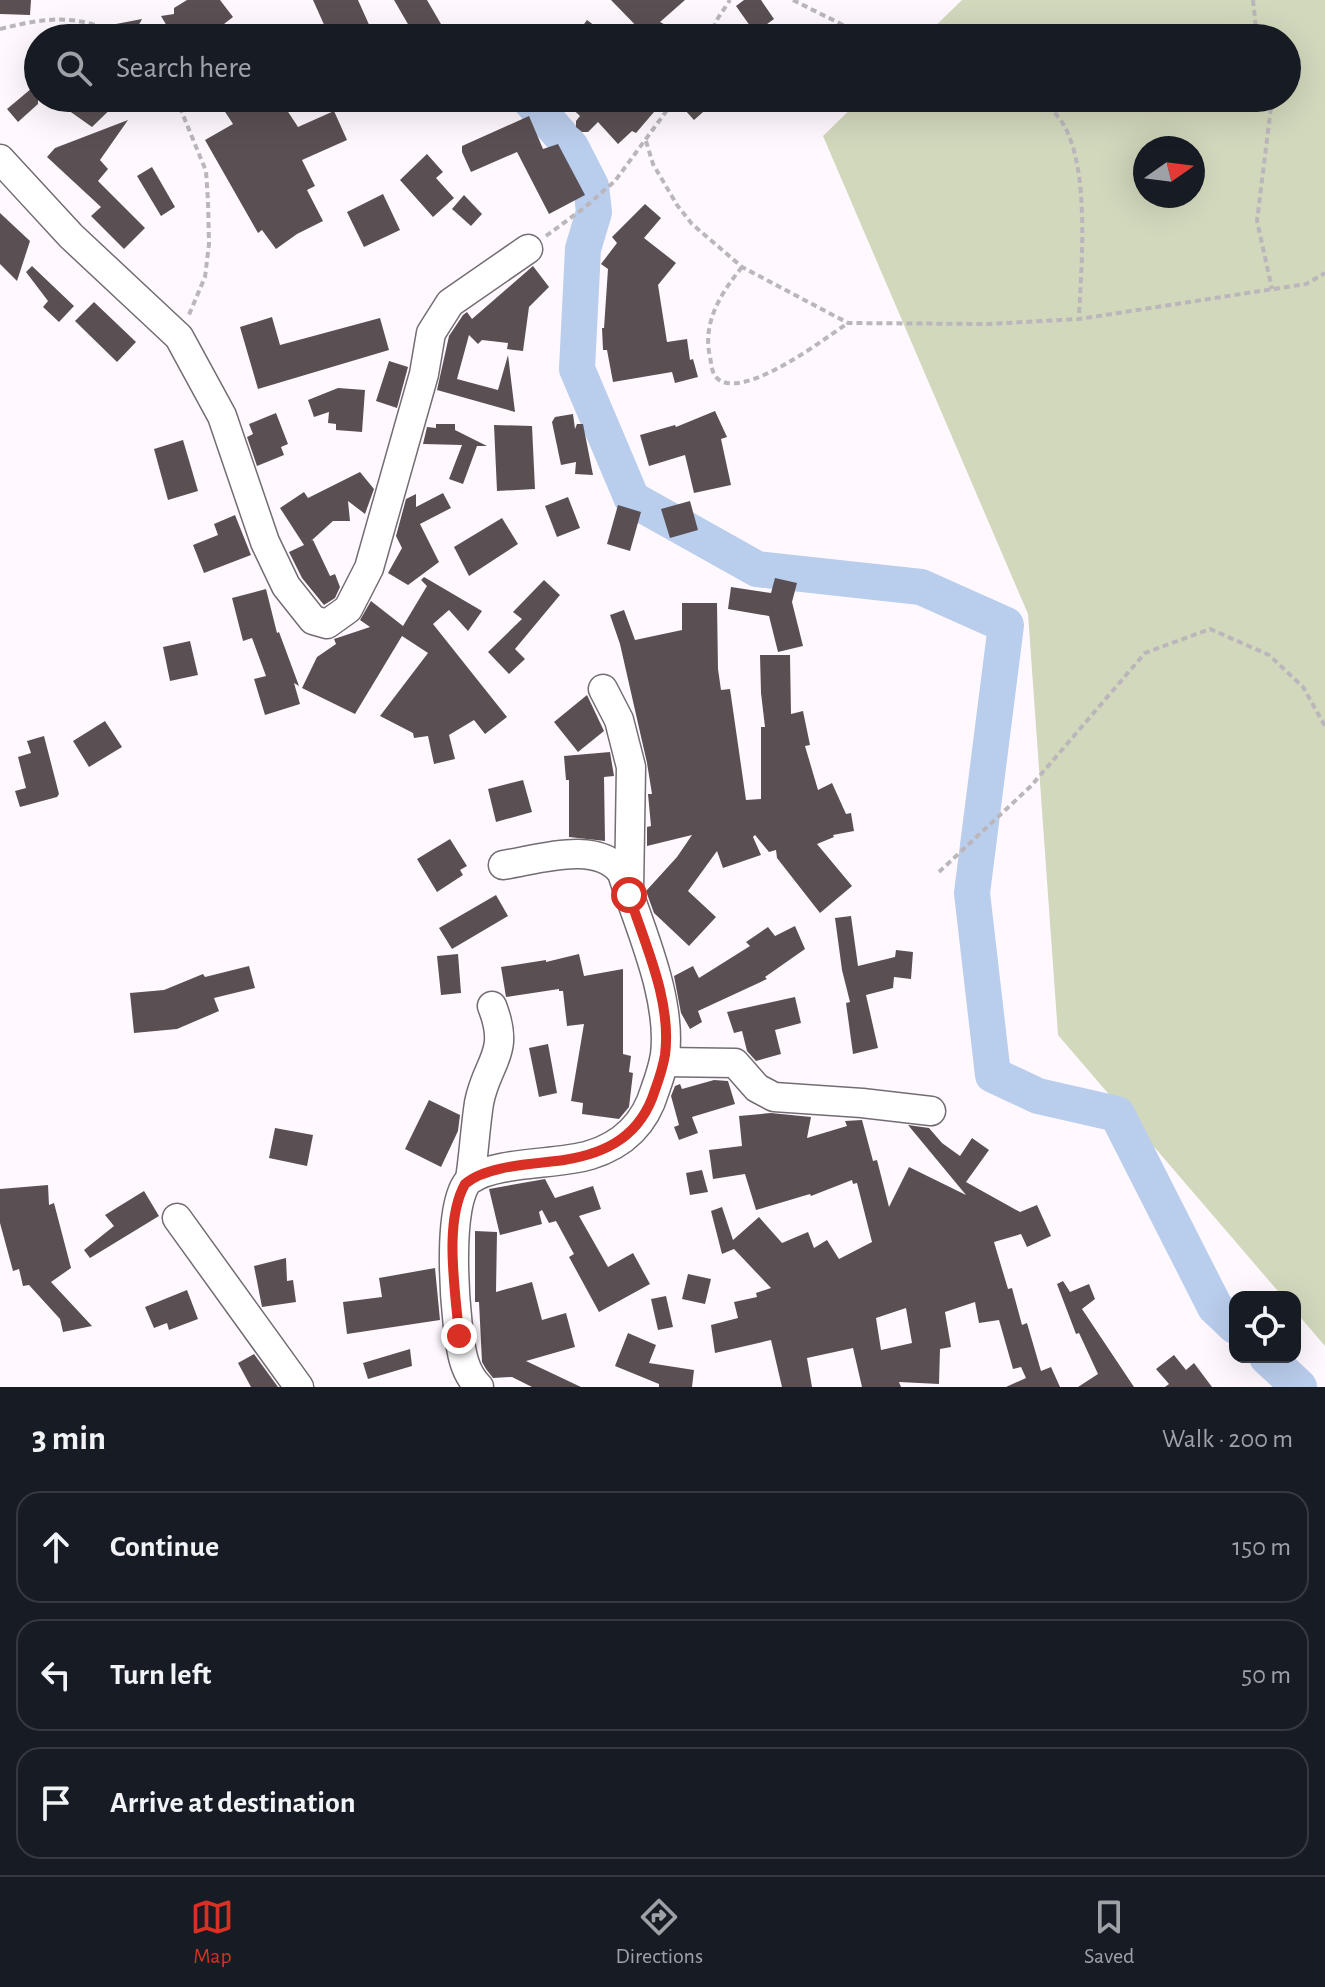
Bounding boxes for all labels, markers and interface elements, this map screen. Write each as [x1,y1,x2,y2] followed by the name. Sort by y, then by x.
[24,24,1301,112] search box
[52,46,96,90] icon: search
[116,53,252,83] text: Search here
[1133,136,1205,208] north arrow
[611,877,647,913] route start
[1229,1291,1301,1363] map controls
[1229,1291,1301,1363] button: locate
[441,1318,477,1354] route end
[32,1422,106,1456] text: 3 min
[1162,1426,1293,1452] text: Walk · 200 m
[34,1525,78,1569] icon: ahead
[110,1532,219,1562] text: Continue
[1232,1534,1291,1560] text: 150 m
[34,1653,78,1697] icon: left
[110,1660,211,1690] text: Turn left
[1241,1662,1291,1688] text: 50 m
[34,1781,78,1825] icon: arrive
[110,1788,356,1818] text: Arrive at destination
[190,1895,234,1969] tab: Map
[615,1895,703,1969] tab: Directions
[1084,1895,1134,1969] tab: Saved

